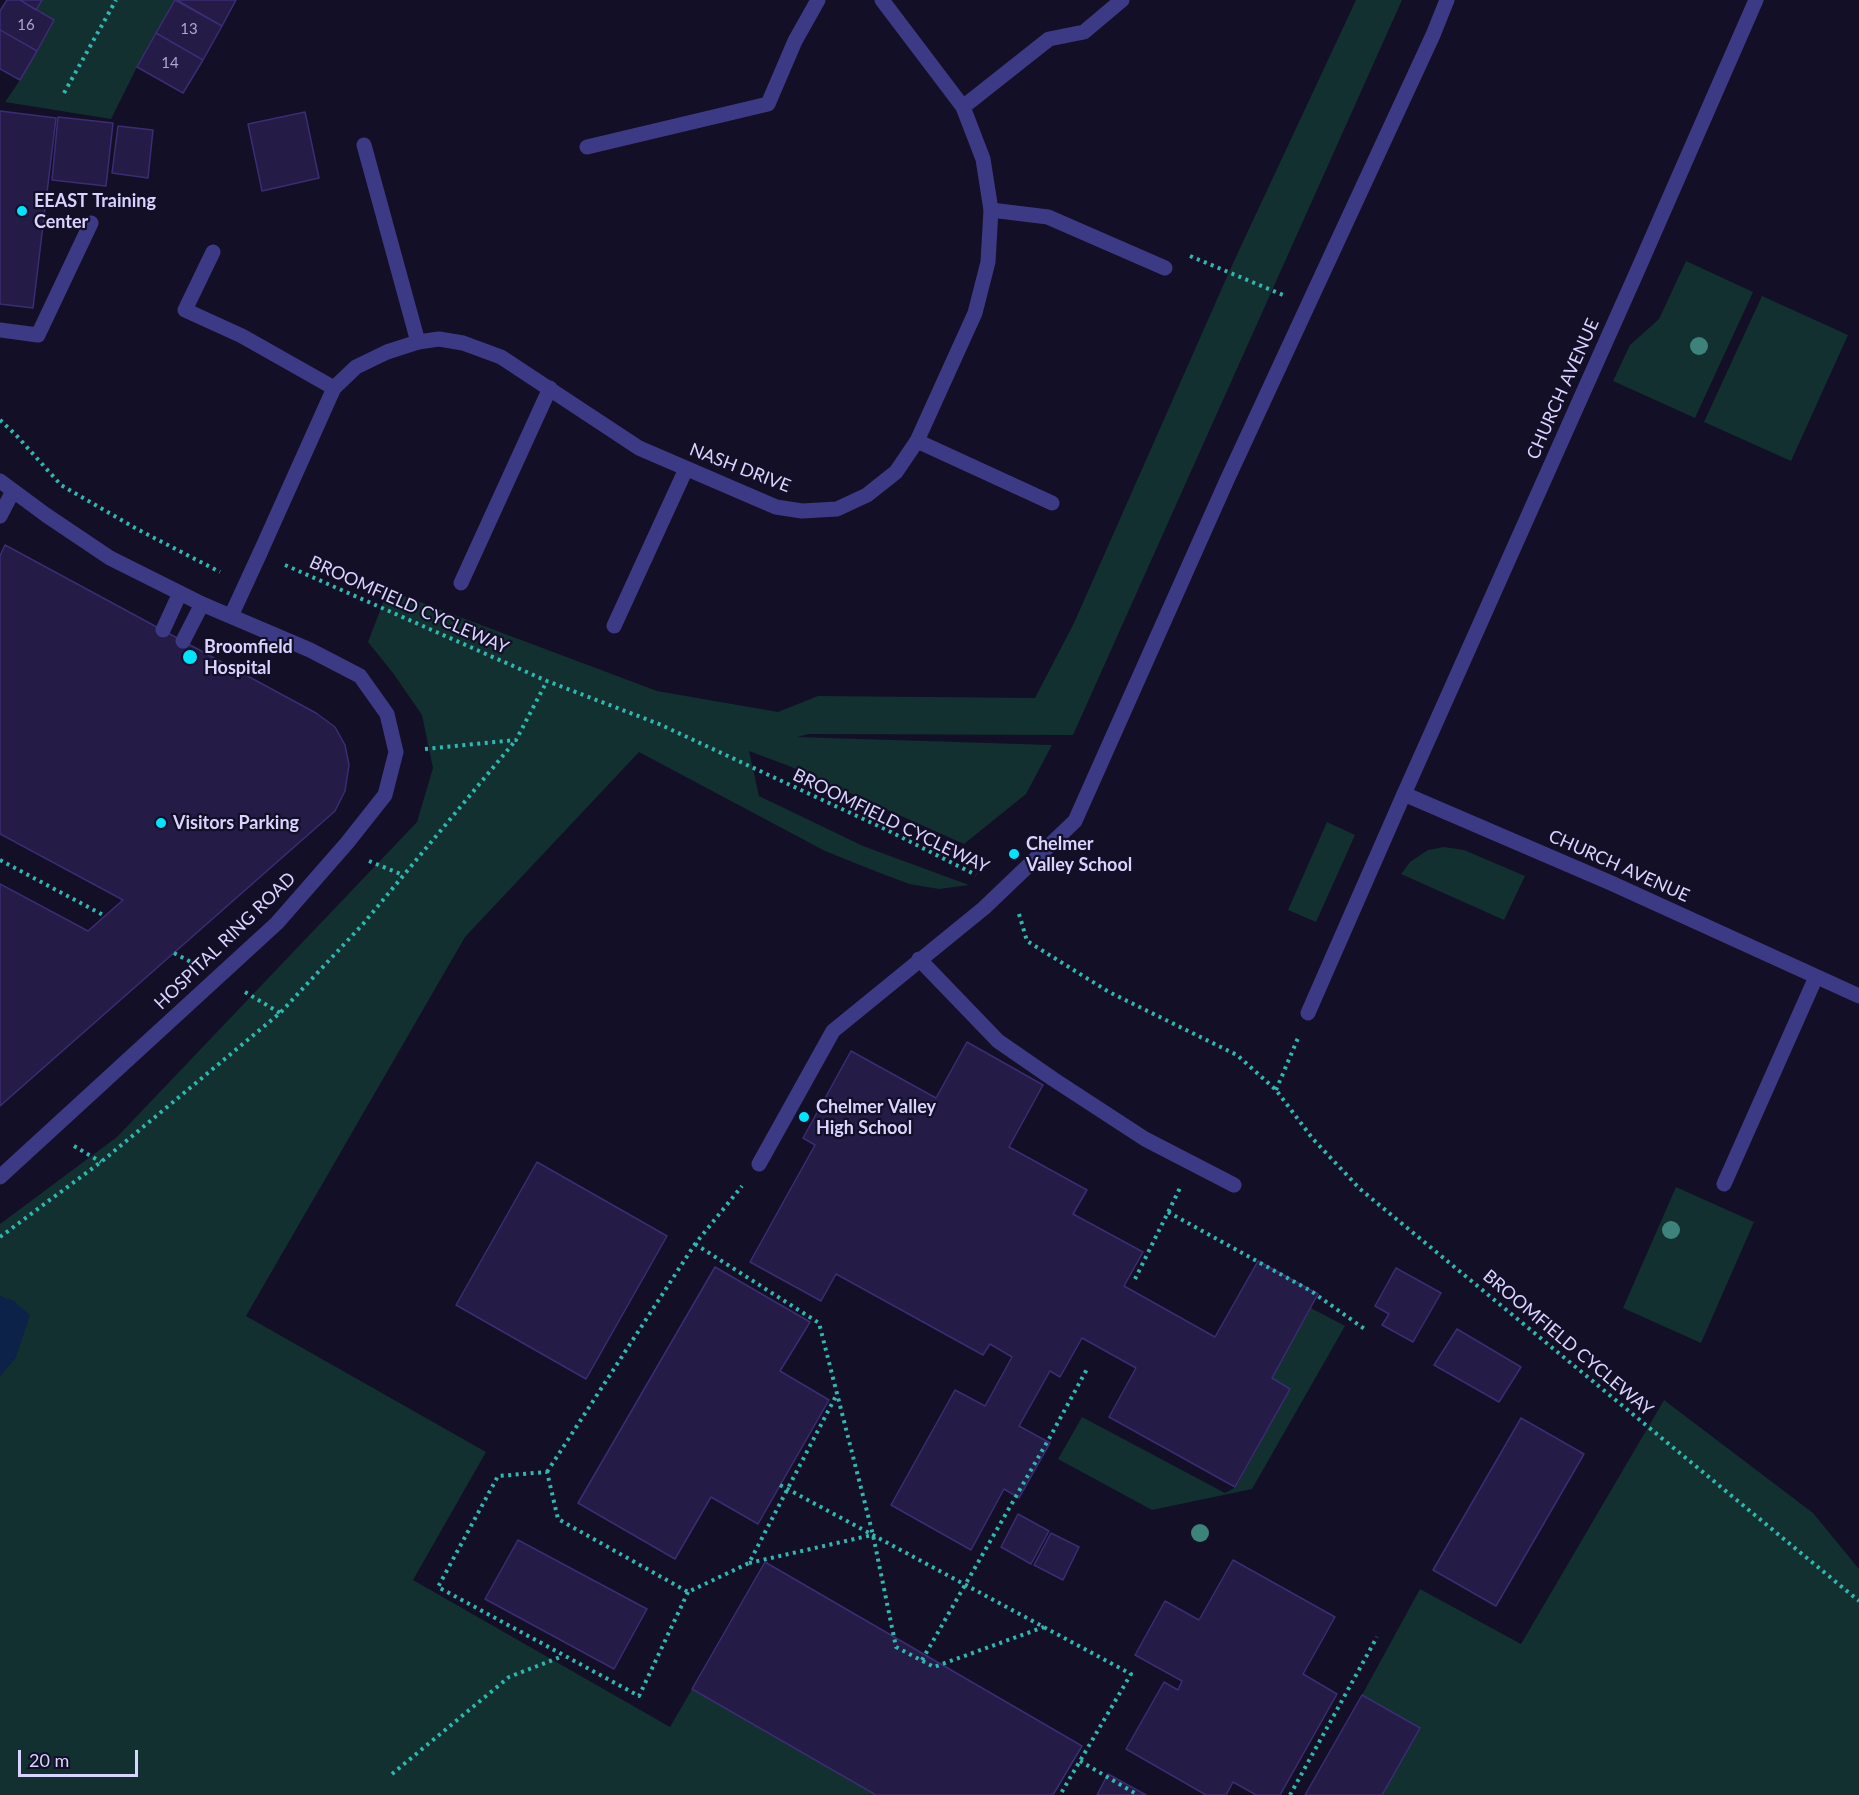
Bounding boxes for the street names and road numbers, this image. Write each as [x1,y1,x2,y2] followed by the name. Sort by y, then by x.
[1522,315,1604,463] street label: CHURCH AVENUE
[686,439,794,497] street label: NASH DRIVE
[306,551,512,659] street label: BROOMFIELD CYCLEWAY
[789,764,993,878] street label: BROOMFIELD CYCLEWAY
[1545,825,1693,907] street label: CHURCH AVENUE
[150,868,300,1014] street label: HOSPITAL RING ROAD
[1478,1265,1658,1421] street label: BROOMFIELD CYCLEWAY

